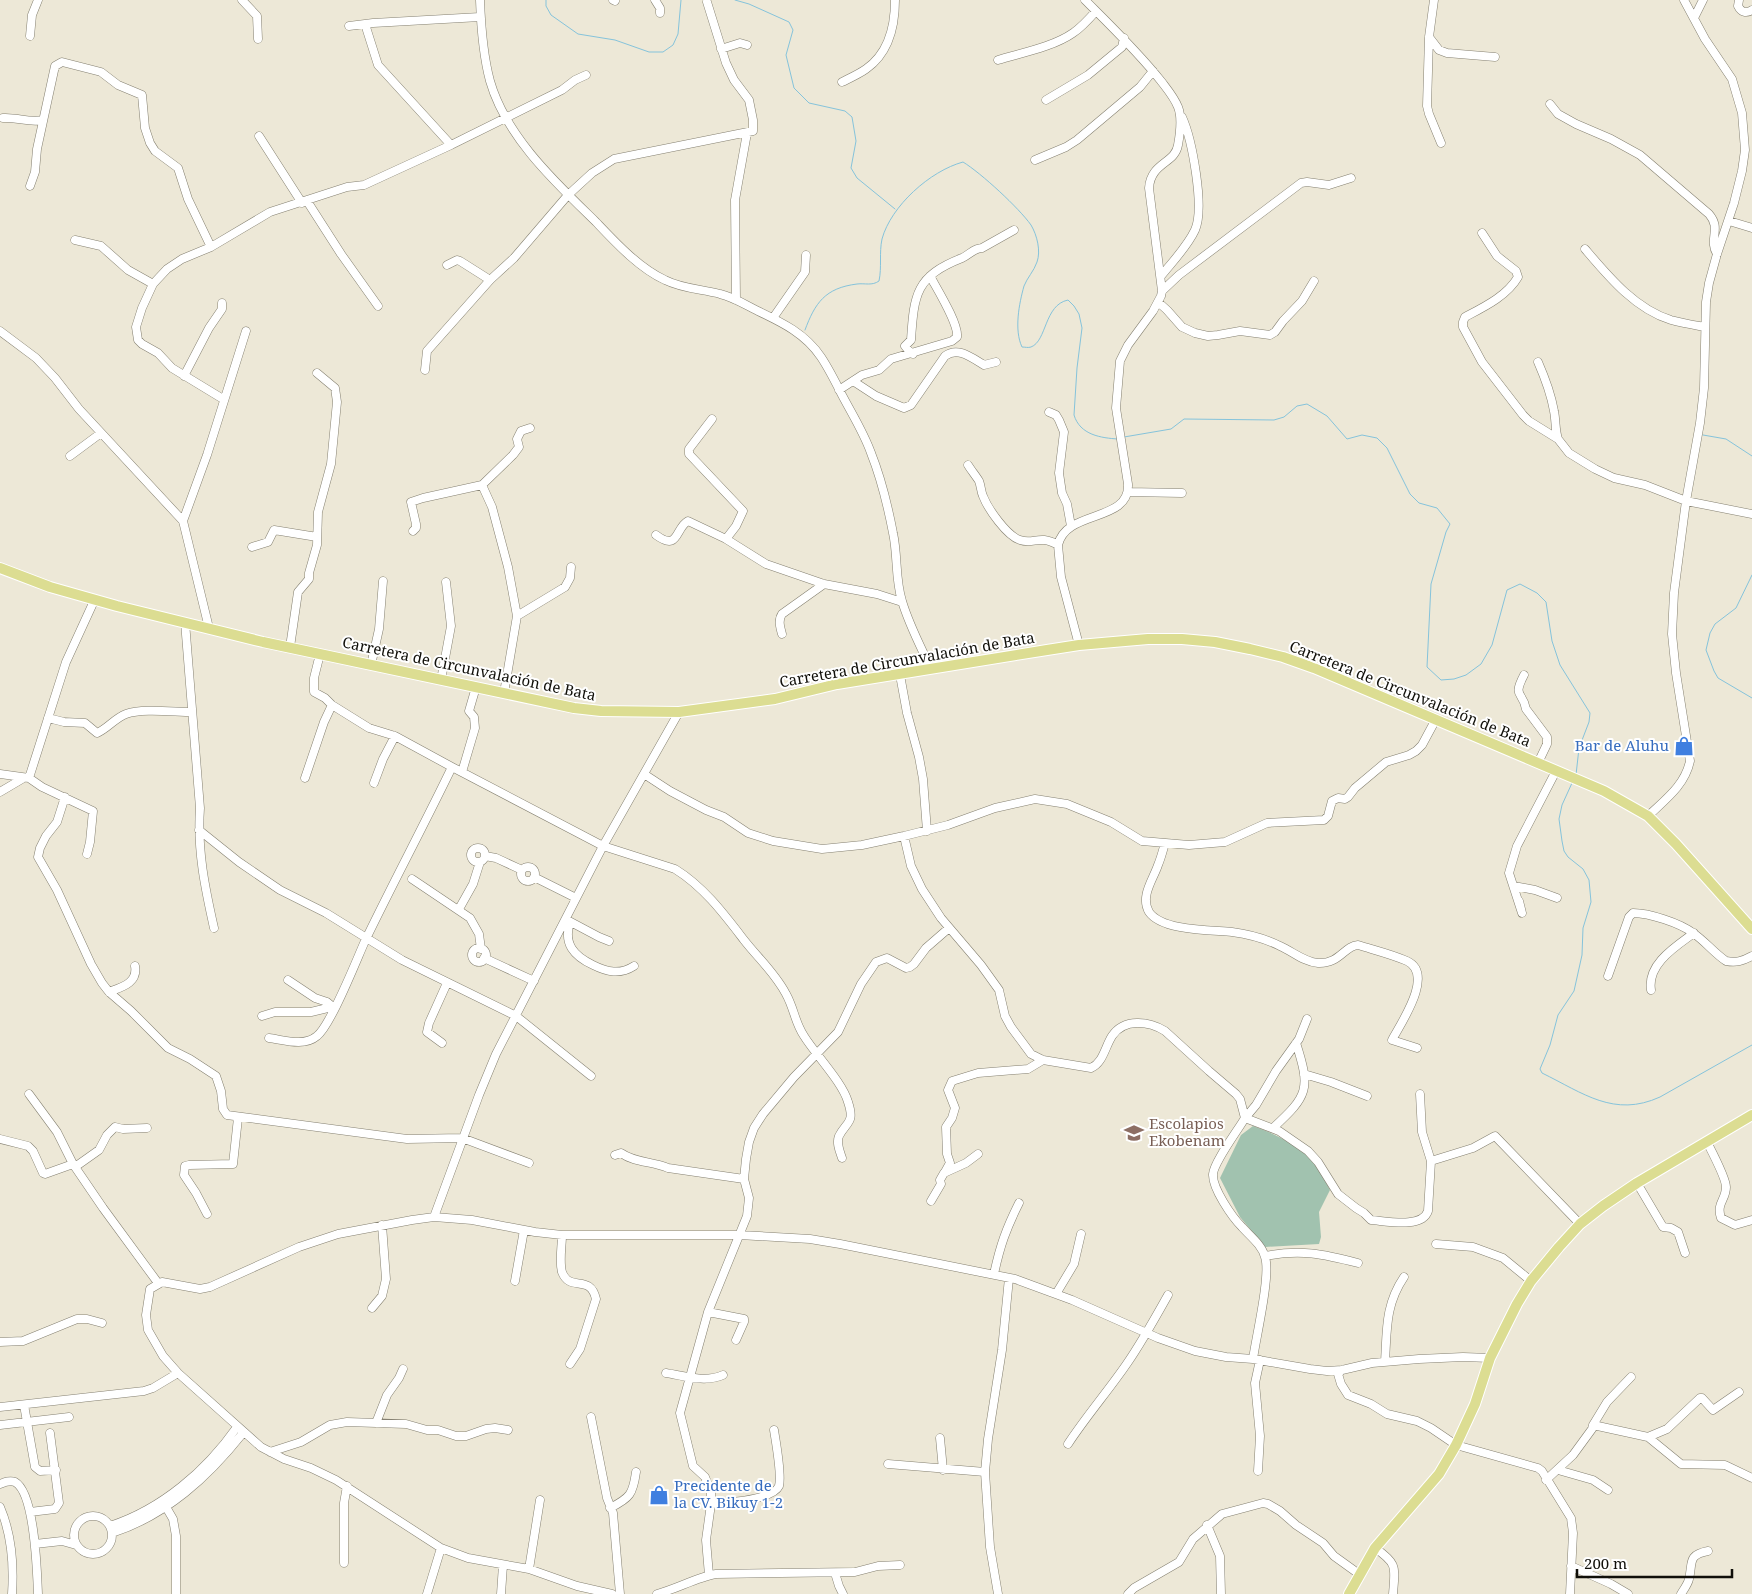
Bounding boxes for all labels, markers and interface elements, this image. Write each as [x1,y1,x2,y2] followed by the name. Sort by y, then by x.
[778,627,1036,691] street label: Carretera de Circunvalación de Bata
[341,631,598,705] street label: Carretera de Circunvalación de Bata
[1287,635,1534,751] street label: Carretera de Circunvalación de Bata
[1575,735,1669,755] place label: Bar de Aluhu
[1673,735,1695,757] shop icon: Bar de Aluhu
[1149,1113,1225,1150] place label: Escolapios Ekobenam
[1123,1122,1145,1144] school or university icon: Escolapios Ekobenam
[674,1475,783,1512] place label: Precidente de la CV. Bikuy 1-2
[648,1484,670,1506] shop icon: Precidente de la CV. Bikuy 1-2
[1577,1546,1732,1578] scale bar
[1584,1553,1627,1573] text: 200 m

